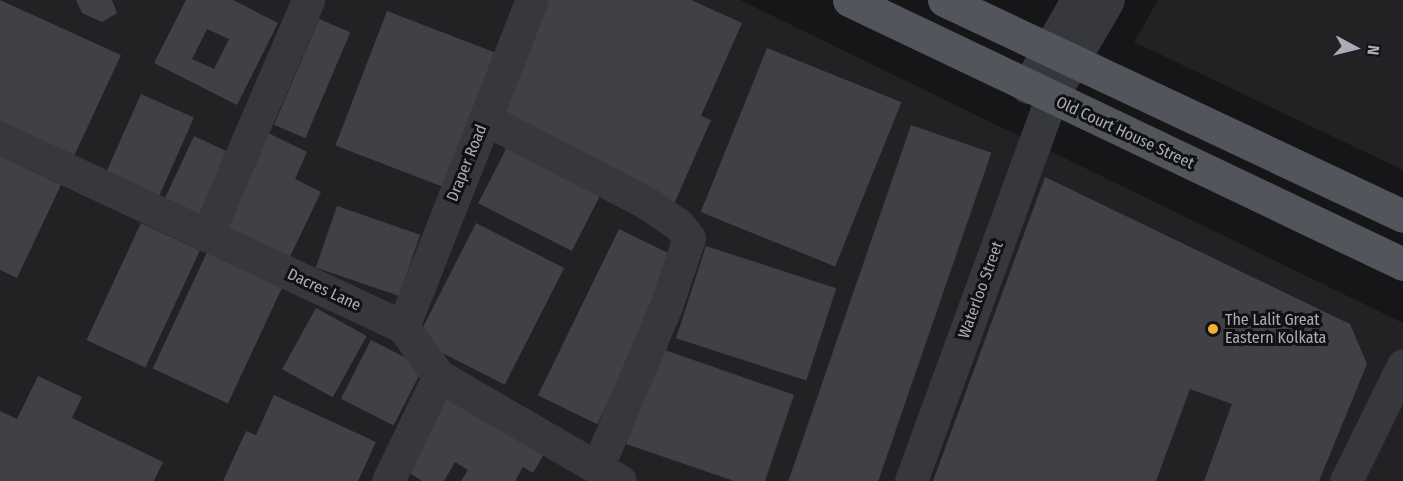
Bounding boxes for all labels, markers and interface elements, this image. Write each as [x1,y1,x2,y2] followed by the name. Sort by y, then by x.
[1325,18,1385,78] north arrow
[1363,44,1383,56] text: N
[1053,93,1197,173] street label: Old Court House Street
[443,122,491,204] street label: Draper Road
[955,239,1007,341] street label: Waterloo Street
[284,265,364,315] street label: Dacres Lane
[1225,310,1326,348] place label: The Lalit Great Eastern Kolkata
[1206,322,1220,336] marker: The Lalit Great Eastern Kolkata

